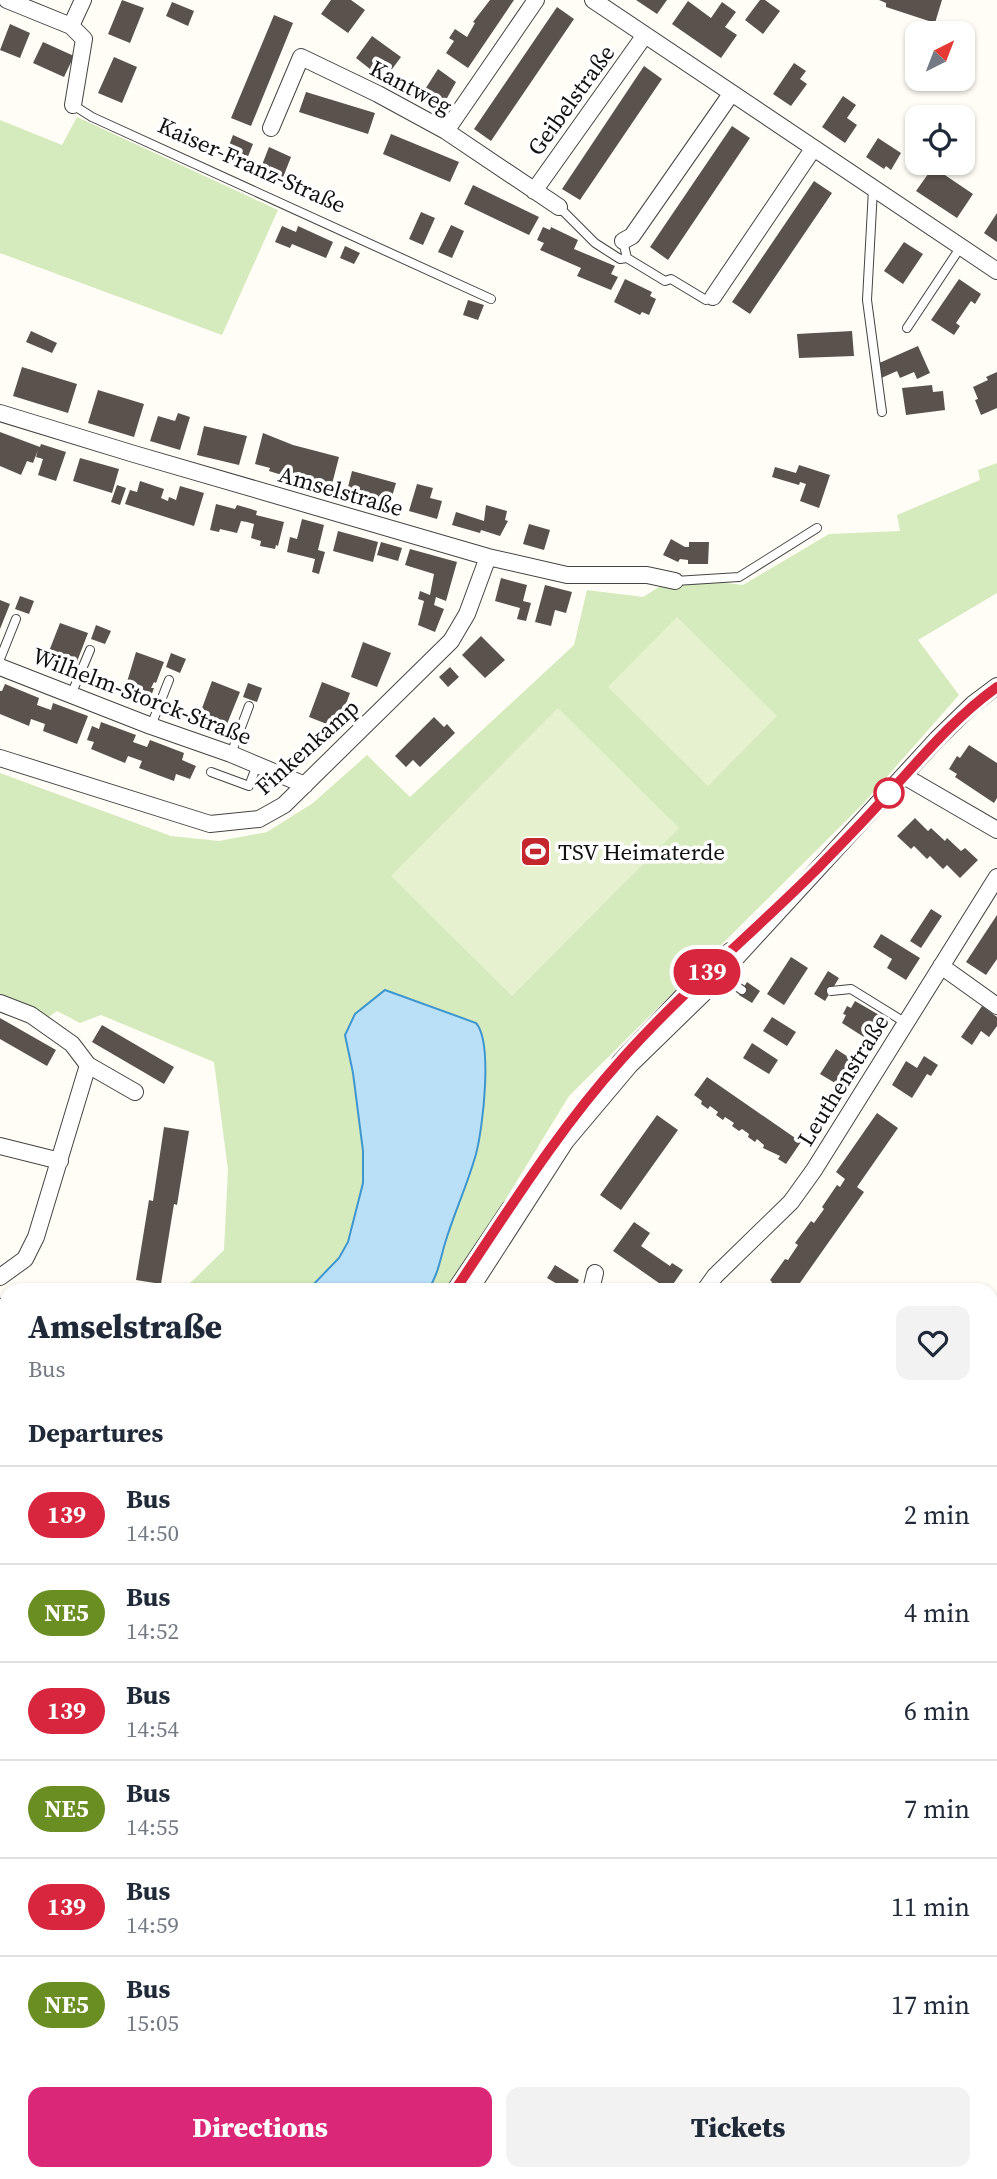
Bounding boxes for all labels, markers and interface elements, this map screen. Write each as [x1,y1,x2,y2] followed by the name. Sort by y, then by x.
[905,21,975,91] north arrow
[905,21,975,175] map controls
[520,38,622,162] street label: Geibelstraße
[364,52,458,122] street label: Kantweg
[905,105,975,175] button: locate
[153,109,351,221] street label: Kaiser-Franz-Straße
[275,458,407,524] street label: Amselstraße
[28,639,256,753] street label: Wilhelm-Storck-Straße
[248,692,366,802] street label: Finkenkamp
[874,778,904,808] unlabelled marker
[518,835,552,869] sports icon: TSV Heimaterde
[558,836,725,868] place label: TSV Heimaterde
[667,949,747,995] line badge: 139
[687,955,727,988] text: 139
[790,1008,896,1152] street label: Leuthenstraße
[28,1304,222,1349] text: Amselstraße
[896,1306,970,1380] button: heart
[28,1353,65,1385] text: Bus
[28,1415,163,1451] text: Departures
[126,1481,170,1517] text: Bus
[904,1497,970,1533] text: 2 min
[47,1498,86,1531] text: 139
[126,1517,179,1549] text: 14:50
[126,1579,170,1615] text: Bus
[904,1595,970,1631] text: 4 min
[44,1596,89,1629] text: NE5
[126,1615,179,1647] text: 14:52
[126,1677,170,1713] text: Bus
[904,1693,970,1729] text: 6 min
[47,1694,86,1727] text: 139
[126,1713,179,1745] text: 14:54
[126,1775,170,1811] text: Bus
[904,1791,970,1827] text: 7 min
[44,1792,89,1825] text: NE5
[126,1811,179,1843] text: 14:55
[126,1873,170,1909] text: Bus
[891,1889,970,1925] text: 11 min
[47,1890,86,1923] text: 139
[126,1909,179,1941] text: 14:59
[126,1971,170,2007] text: Bus
[891,1987,970,2023] text: 17 min
[44,1988,89,2021] text: NE5
[126,2007,179,2039] text: 15:05
[28,2087,492,2167] button: Directions
[506,2087,970,2167] button: Tickets

